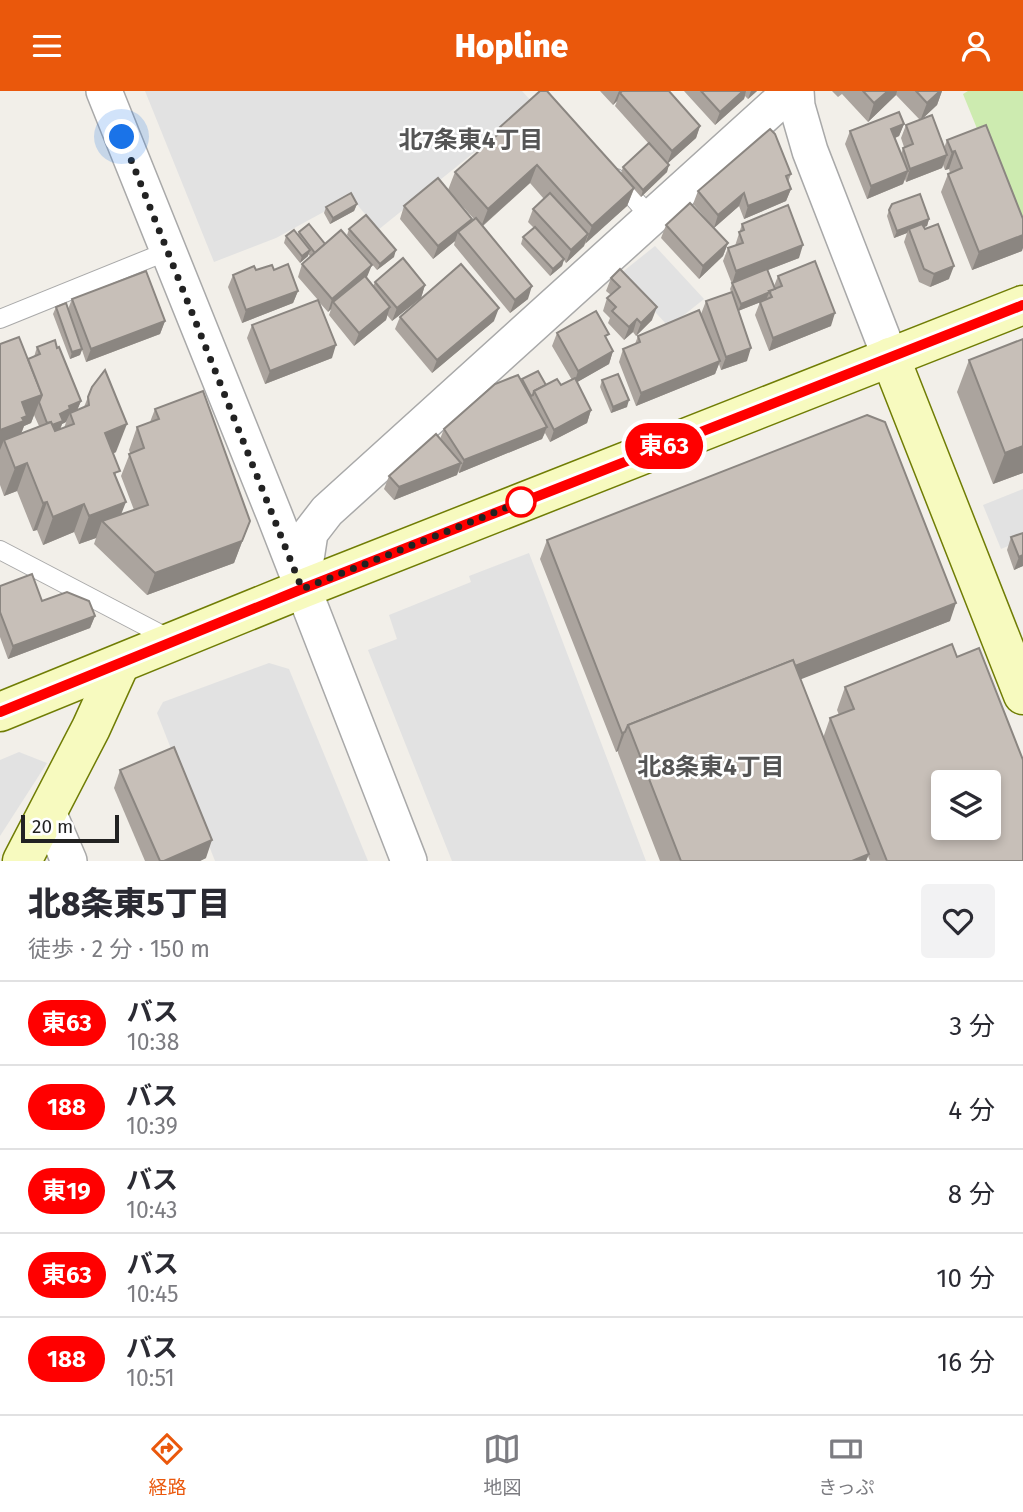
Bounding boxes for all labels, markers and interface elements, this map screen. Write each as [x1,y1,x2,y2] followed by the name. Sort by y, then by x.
[28,27,66,65] icon: menu
[455,27,568,65] text: Hopline
[957,27,995,65] icon: person
[104,119,139,154] your location
[399,126,543,154] district label: 北7条東4丁目
[624,423,704,469] line badge: 東63
[639,432,689,460] text: 東63
[506,487,536,517] unlabelled marker
[637,753,785,781] district label: 北8条東4丁目
[931,770,1001,840] map controls
[931,770,1001,840] button: layers
[21,812,119,844] scale bar
[32,815,73,838] text: 20 m
[28,884,231,924] text: 北8条東5丁目
[921,884,995,958] button: heart
[28,935,210,963] text: 徒歩 · 2 分 · 150 m
[127,997,179,1028] text: バス
[42,1009,92,1037] text: 東63
[949,1011,995,1042] text: 3 分
[127,1028,179,1056] text: 10:38
[126,1081,178,1112] text: バス
[47,1093,86,1121] text: 188
[948,1095,995,1126] text: 4 分
[126,1112,178,1140] text: 10:39
[126,1165,178,1196] text: バス
[42,1177,91,1205] text: 東19
[948,1179,995,1210] text: 8 分
[126,1196,178,1224] text: 10:43
[127,1249,179,1280] text: バス
[42,1261,92,1289] text: 東63
[936,1263,995,1294] text: 10 分
[127,1280,179,1308] text: 10:45
[126,1333,178,1364] text: バス
[47,1345,86,1373] text: 188
[937,1347,995,1378] text: 16 分
[126,1364,175,1392] text: 10:51
[148,1430,186,1499] tab: 経路
[483,1430,521,1499] tab: 地図
[818,1430,875,1499] tab: きっぷ

